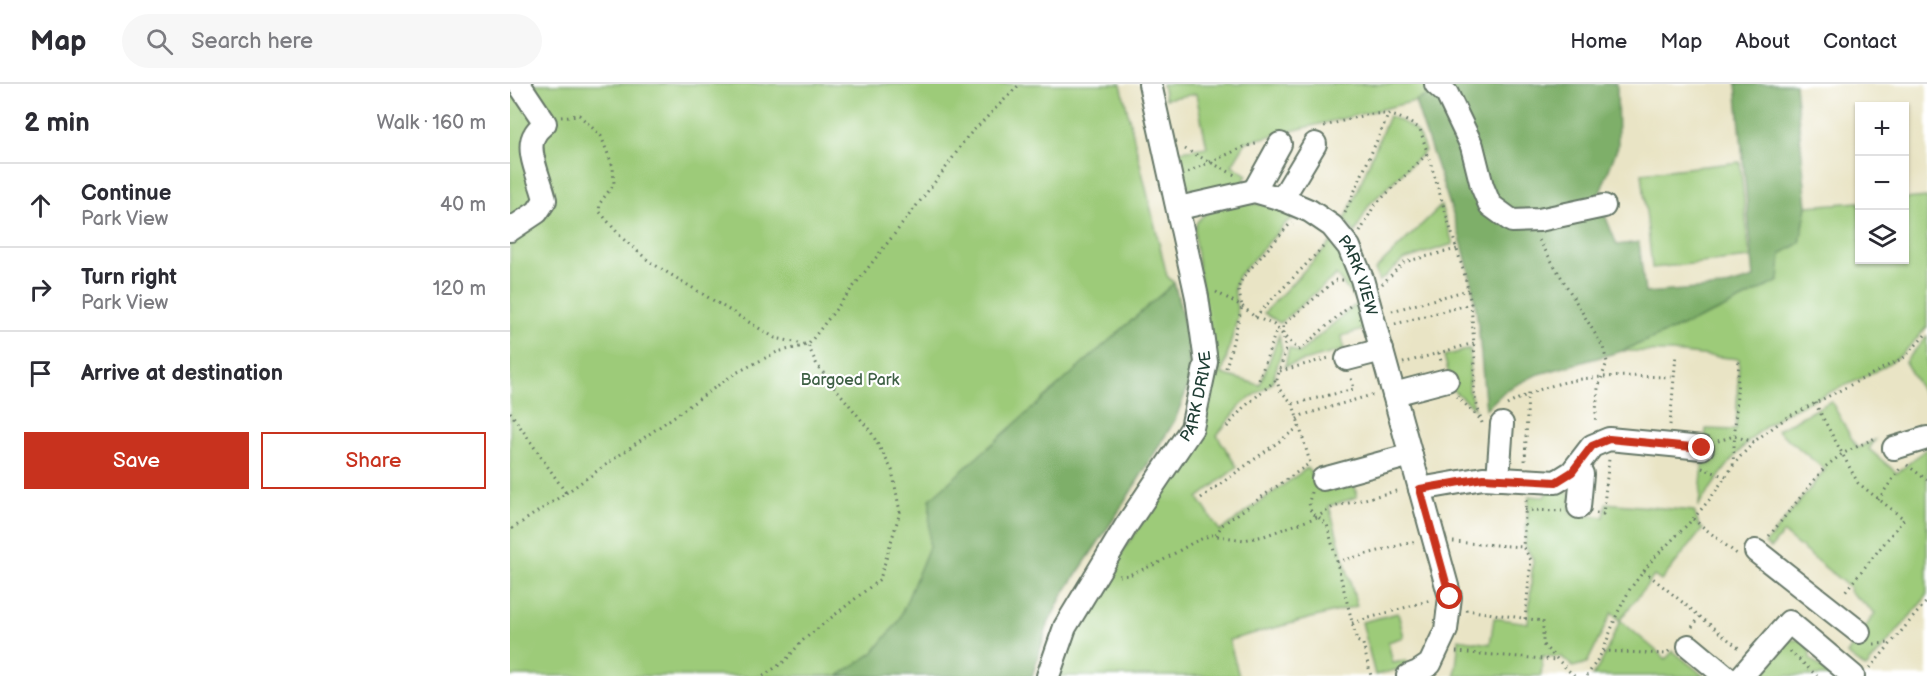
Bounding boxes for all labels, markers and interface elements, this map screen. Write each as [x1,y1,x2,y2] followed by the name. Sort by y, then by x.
[122,14,542,68] search box
[30,25,86,58] text: Map
[143,25,176,58] icon: search
[191,28,313,55] text: Search here
[1570,29,1627,54] text: Home
[1660,29,1702,54] text: Map
[1735,29,1790,54] text: About
[1823,29,1897,54] text: Contact
[1855,102,1909,264] map controls
[1855,102,1909,156] button: +
[24,108,90,139] text: 2 min
[377,111,486,135] text: Walk · 160 m
[1855,156,1909,210] button: −
[81,180,171,207] text: Continue
[24,189,57,222] icon: ahead
[440,193,486,217] text: 40 m
[81,207,168,231] text: Park View
[1855,210,1909,264] button: layers
[1334,231,1381,318] street label: PARK VIEW
[81,264,177,291] text: Turn right
[24,273,57,306] icon: right
[433,277,486,301] text: 120 m
[81,291,168,315] text: Park View
[1176,350,1215,445] street label: PARK DRIVE
[24,357,57,390] icon: arrive
[81,360,283,387] text: Arrive at destination
[801,371,900,390] park label: Bargoed Park
[24,432,249,489] button: Save
[261,432,486,489] button: Share
[1688,434,1714,460] route end
[1436,583,1462,609] route start

